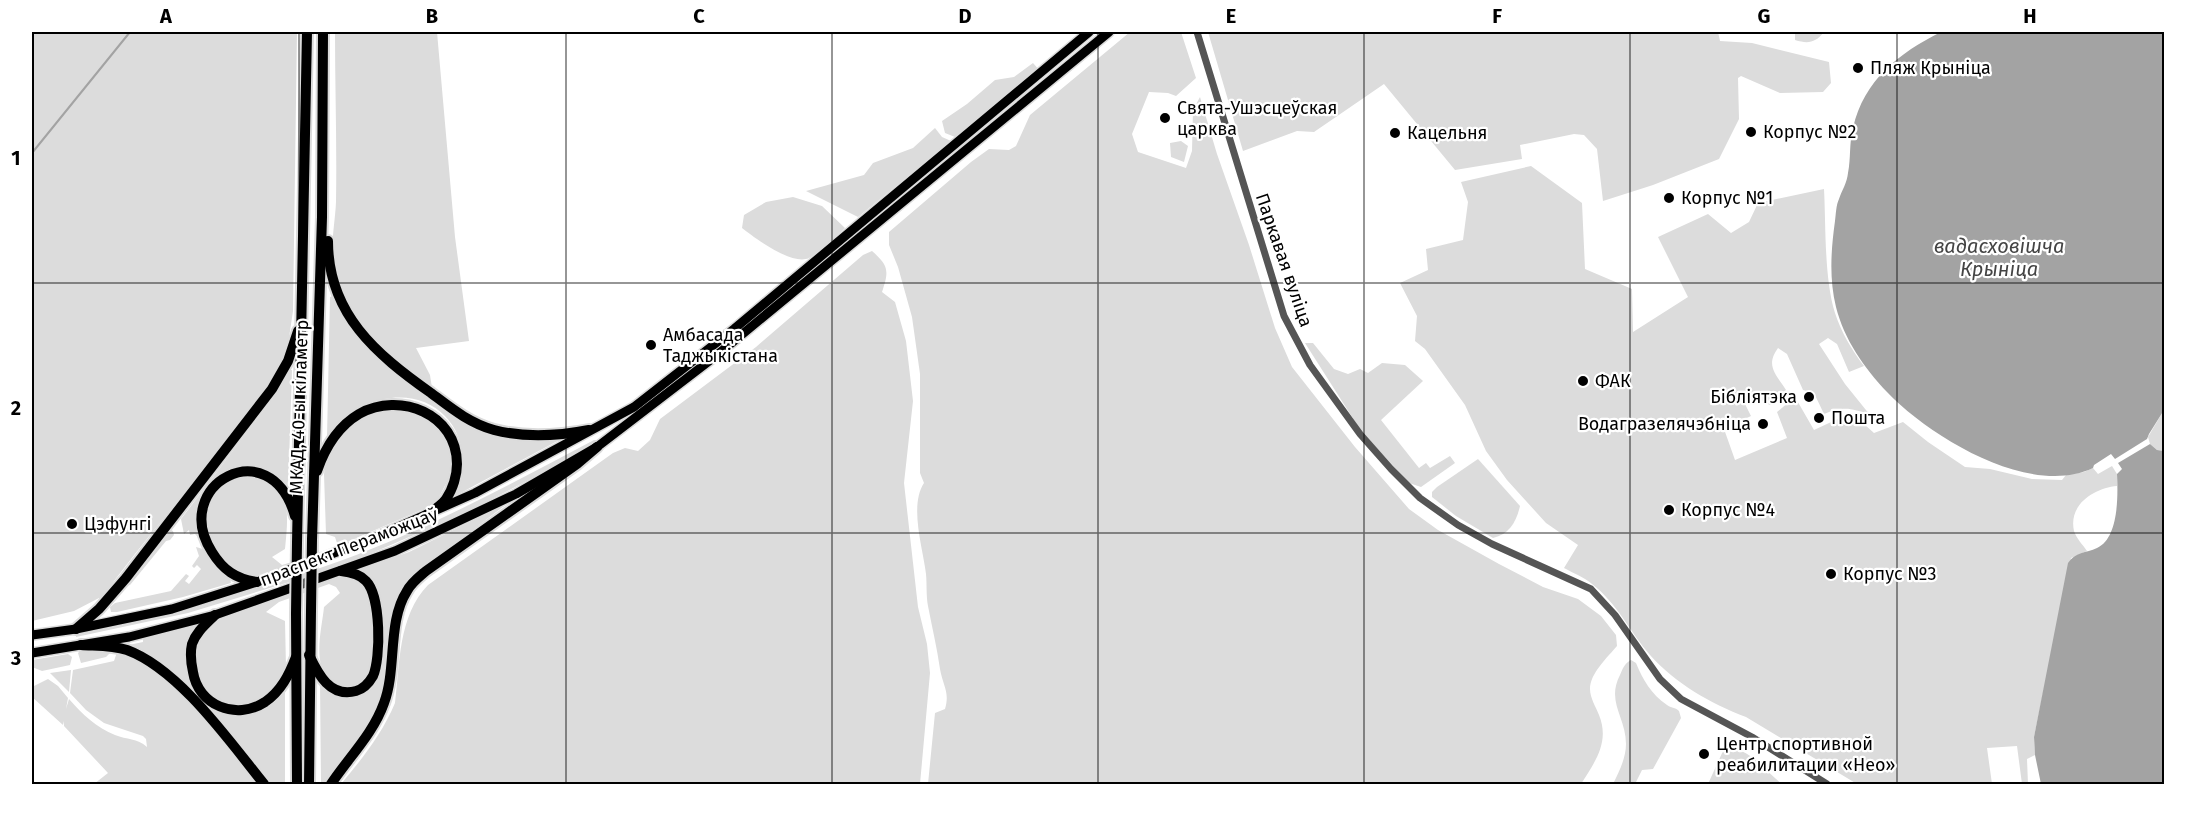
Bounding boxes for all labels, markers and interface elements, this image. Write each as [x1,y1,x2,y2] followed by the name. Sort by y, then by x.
[159,4,173,28] text: A
[426,4,438,28] text: B
[693,4,705,28] text: C
[958,4,972,28] text: D
[1226,4,1236,28] text: E
[1492,4,1502,28] text: F
[1758,4,1770,28] text: G
[2023,4,2037,28] text: H
[1870,57,1991,79] place label: Пляж Крыніца
[1851,61,1865,75] marker: Пляж Крыніца
[1177,97,1337,140] place label: Свята-Ушэсцеўская царква
[1158,111,1172,125] marker: Свята-Ушэсцеўская царква
[1763,121,1857,143] place label: Корпус №2
[1407,122,1488,144] place label: Кацельня
[1744,125,1758,139] marker: Корпус №2
[1388,126,1402,140] marker: Кацельня
[11,146,21,170] text: 1
[1681,187,1773,209] place label: Корпус №1
[1251,190,1317,330] street label: Паркавая вуліца
[1662,191,1676,205] marker: Корпус №1
[1934,234,2064,281] water label: вадасховішча Крыніца
[285,319,313,495] street label: МКАД, 40-ы кіламетр
[663,324,778,367] place label: Амбасада Таджыкістана
[644,338,658,352] marker: Амбасада Таджыкістана
[1595,370,1631,392] place label: ФАК
[1576,374,1590,388] marker: ФАК
[1710,386,1797,408] place label: Бібліятэка
[1802,390,1816,404] marker: Бібліятэка
[11,396,21,420] text: 2
[1831,407,1885,429] place label: Пошта
[1812,411,1826,425] marker: Пошта
[1578,413,1751,435] place label: Водагразелячэбніца
[1756,417,1770,431] marker: Водагразелячэбніца
[1681,499,1776,521] place label: Корпус №4
[257,503,441,591] street label: праспект Пераможцаў
[1662,503,1676,517] marker: Корпус №4
[84,513,152,535] place label: Цэфунгі
[65,517,79,531] marker: Цэфунгі
[1843,563,1937,585] place label: Корпус №3
[1824,567,1838,581] marker: Корпус №3
[10,646,21,670] text: 3
[1716,733,1895,776] place label: Центр спортивной реабилитации «Нео»
[1697,747,1711,761] marker: Центр спортивной реабилитации «Нео»

